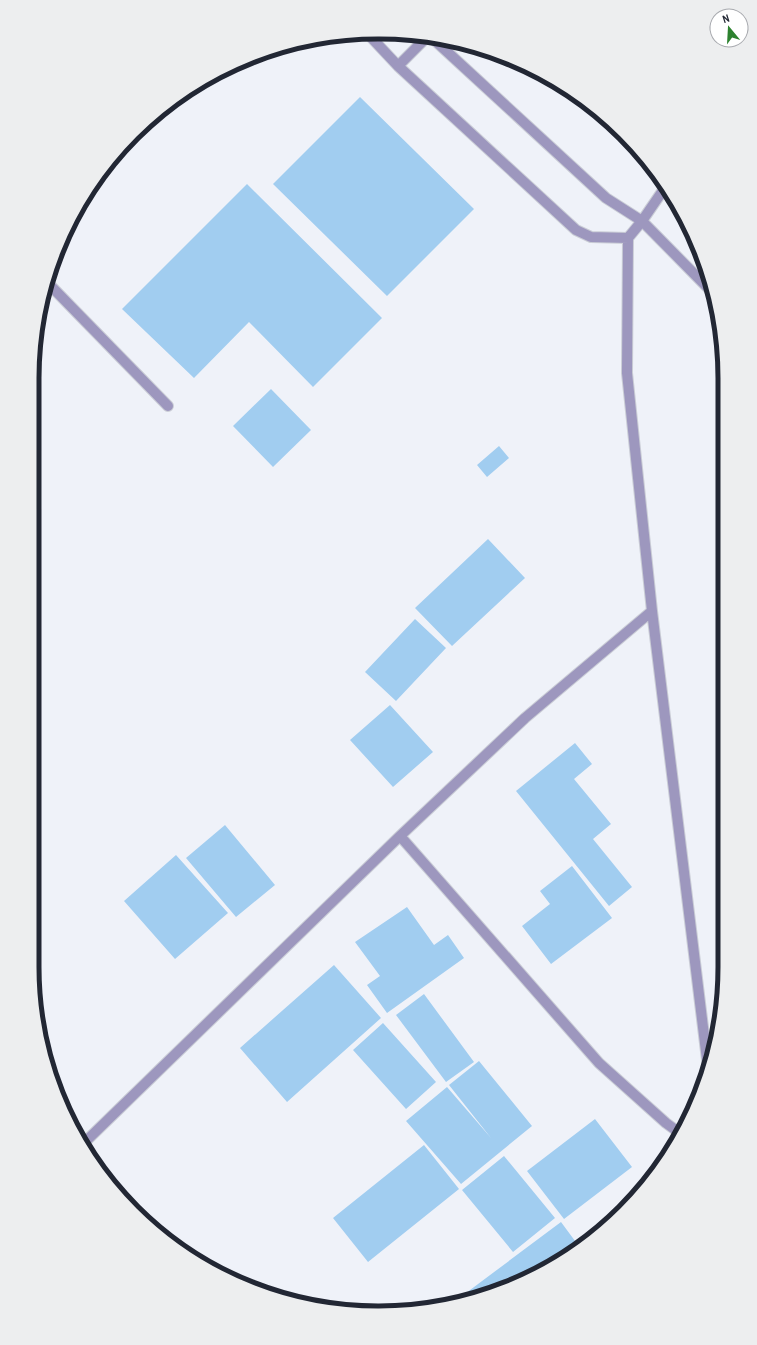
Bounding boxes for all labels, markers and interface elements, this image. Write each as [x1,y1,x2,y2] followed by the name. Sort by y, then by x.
[709,8,749,48] north arrow
[721,11,731,26] text: N

